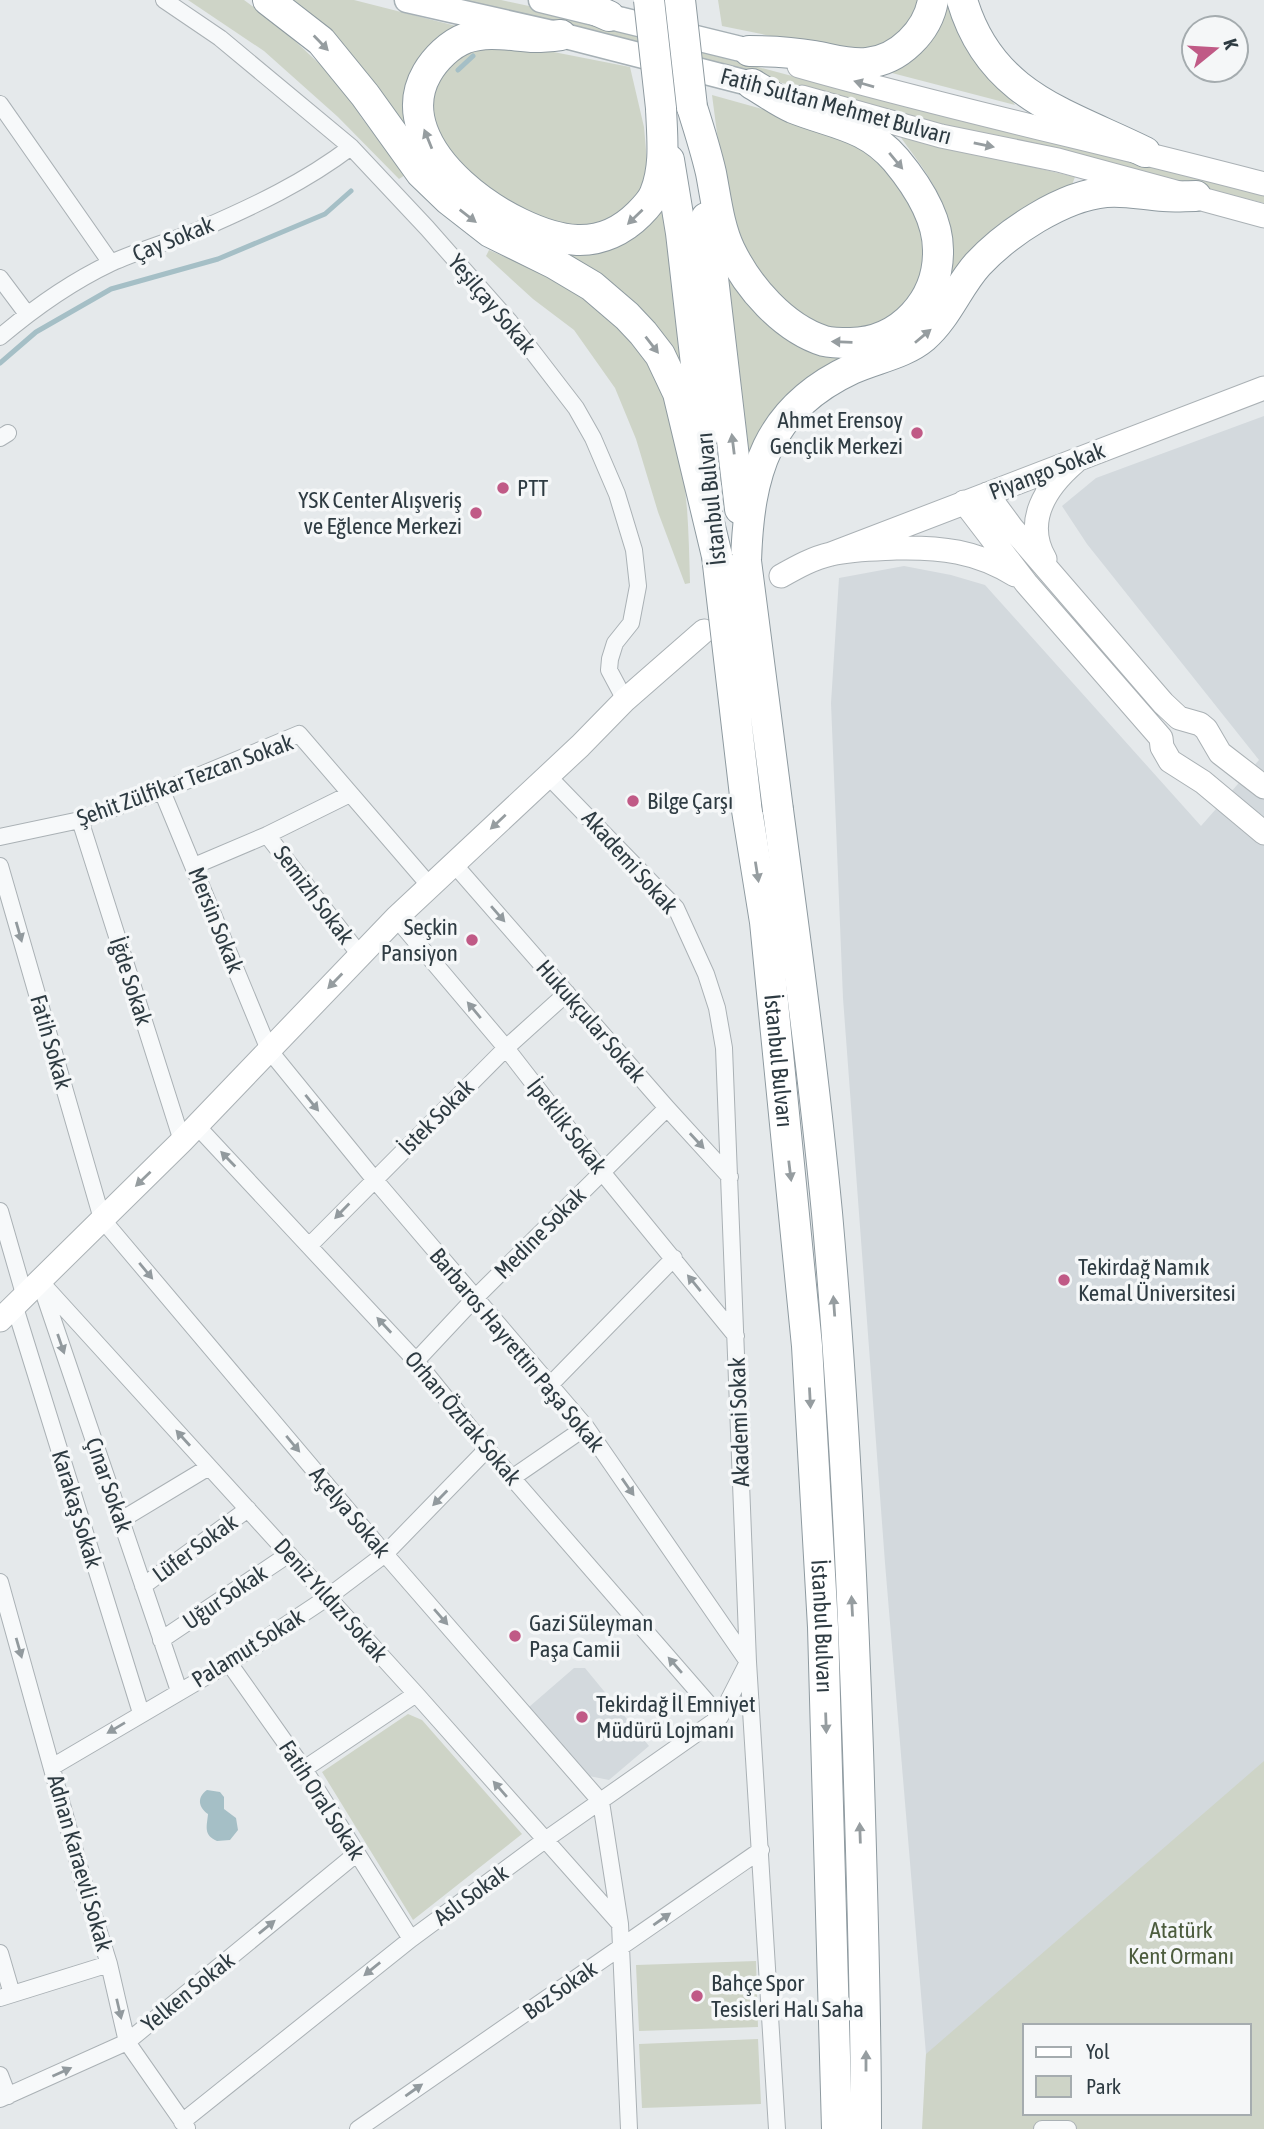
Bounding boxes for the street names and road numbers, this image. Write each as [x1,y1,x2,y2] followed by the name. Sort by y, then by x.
[718,63,954,149] street label: Fatih Sultan Mehmet Bulvarı
[129,211,217,267] street label: Çay Sokak
[443,249,541,359] street label: Yeşilçay Sokak
[691,431,731,567] street label: İstanbul Bulvarı
[985,437,1109,505] street label: Piyango Sokak
[73,729,297,831] street label: Şehit Zülfikar Tezcan Sokak
[577,805,683,919] street label: Akademi Sokak
[269,841,359,949] street label: Semizh Sokak
[183,863,249,977] street label: Mersin Sokak
[105,934,157,1028] street label: İğde Sokak
[531,955,651,1087] street label: Hukukçular Sokak
[25,992,77,1092] street label: Fatih Sokak
[759,993,798,1129] street label: İstanbul Bulvarı
[522,1073,612,1179] street label: İpeklik Sokak
[393,1074,479,1160] street label: İstek Sokak
[489,1182,591,1284] street label: Medine Sokak
[424,1243,610,1457] street label: Barbaros Hayrettin Paşa Sokak
[400,1346,526,1490] street label: Orhan Öztrak Sokak
[724,1357,754,1487] street label: Akademi Sokak
[81,1434,137,1536] street label: Çınar Sokak
[47,1447,107,1571] street label: Karakaş Sokak
[304,1461,396,1563] street label: Açelya Sokak
[148,1509,242,1587] street label: Lüfer Sokak
[269,1533,393,1667] street label: Deniz Yıldızı Sokak
[806,1558,838,1693] street label: İstanbul Bulvarı
[178,1559,272,1635] street label: Uğur Sokak
[187,1603,309,1693] street label: Palamut Sokak
[274,1736,370,1864] street label: Fatih Oral Sokak
[42,1772,118,1954] street label: Adnan Karaevli Sokak
[429,1859,513,1931] street label: Aslı Sokak
[137,1947,239,2037] street label: Yelken Sokak
[518,1955,602,2025] street label: Boz Sokak

